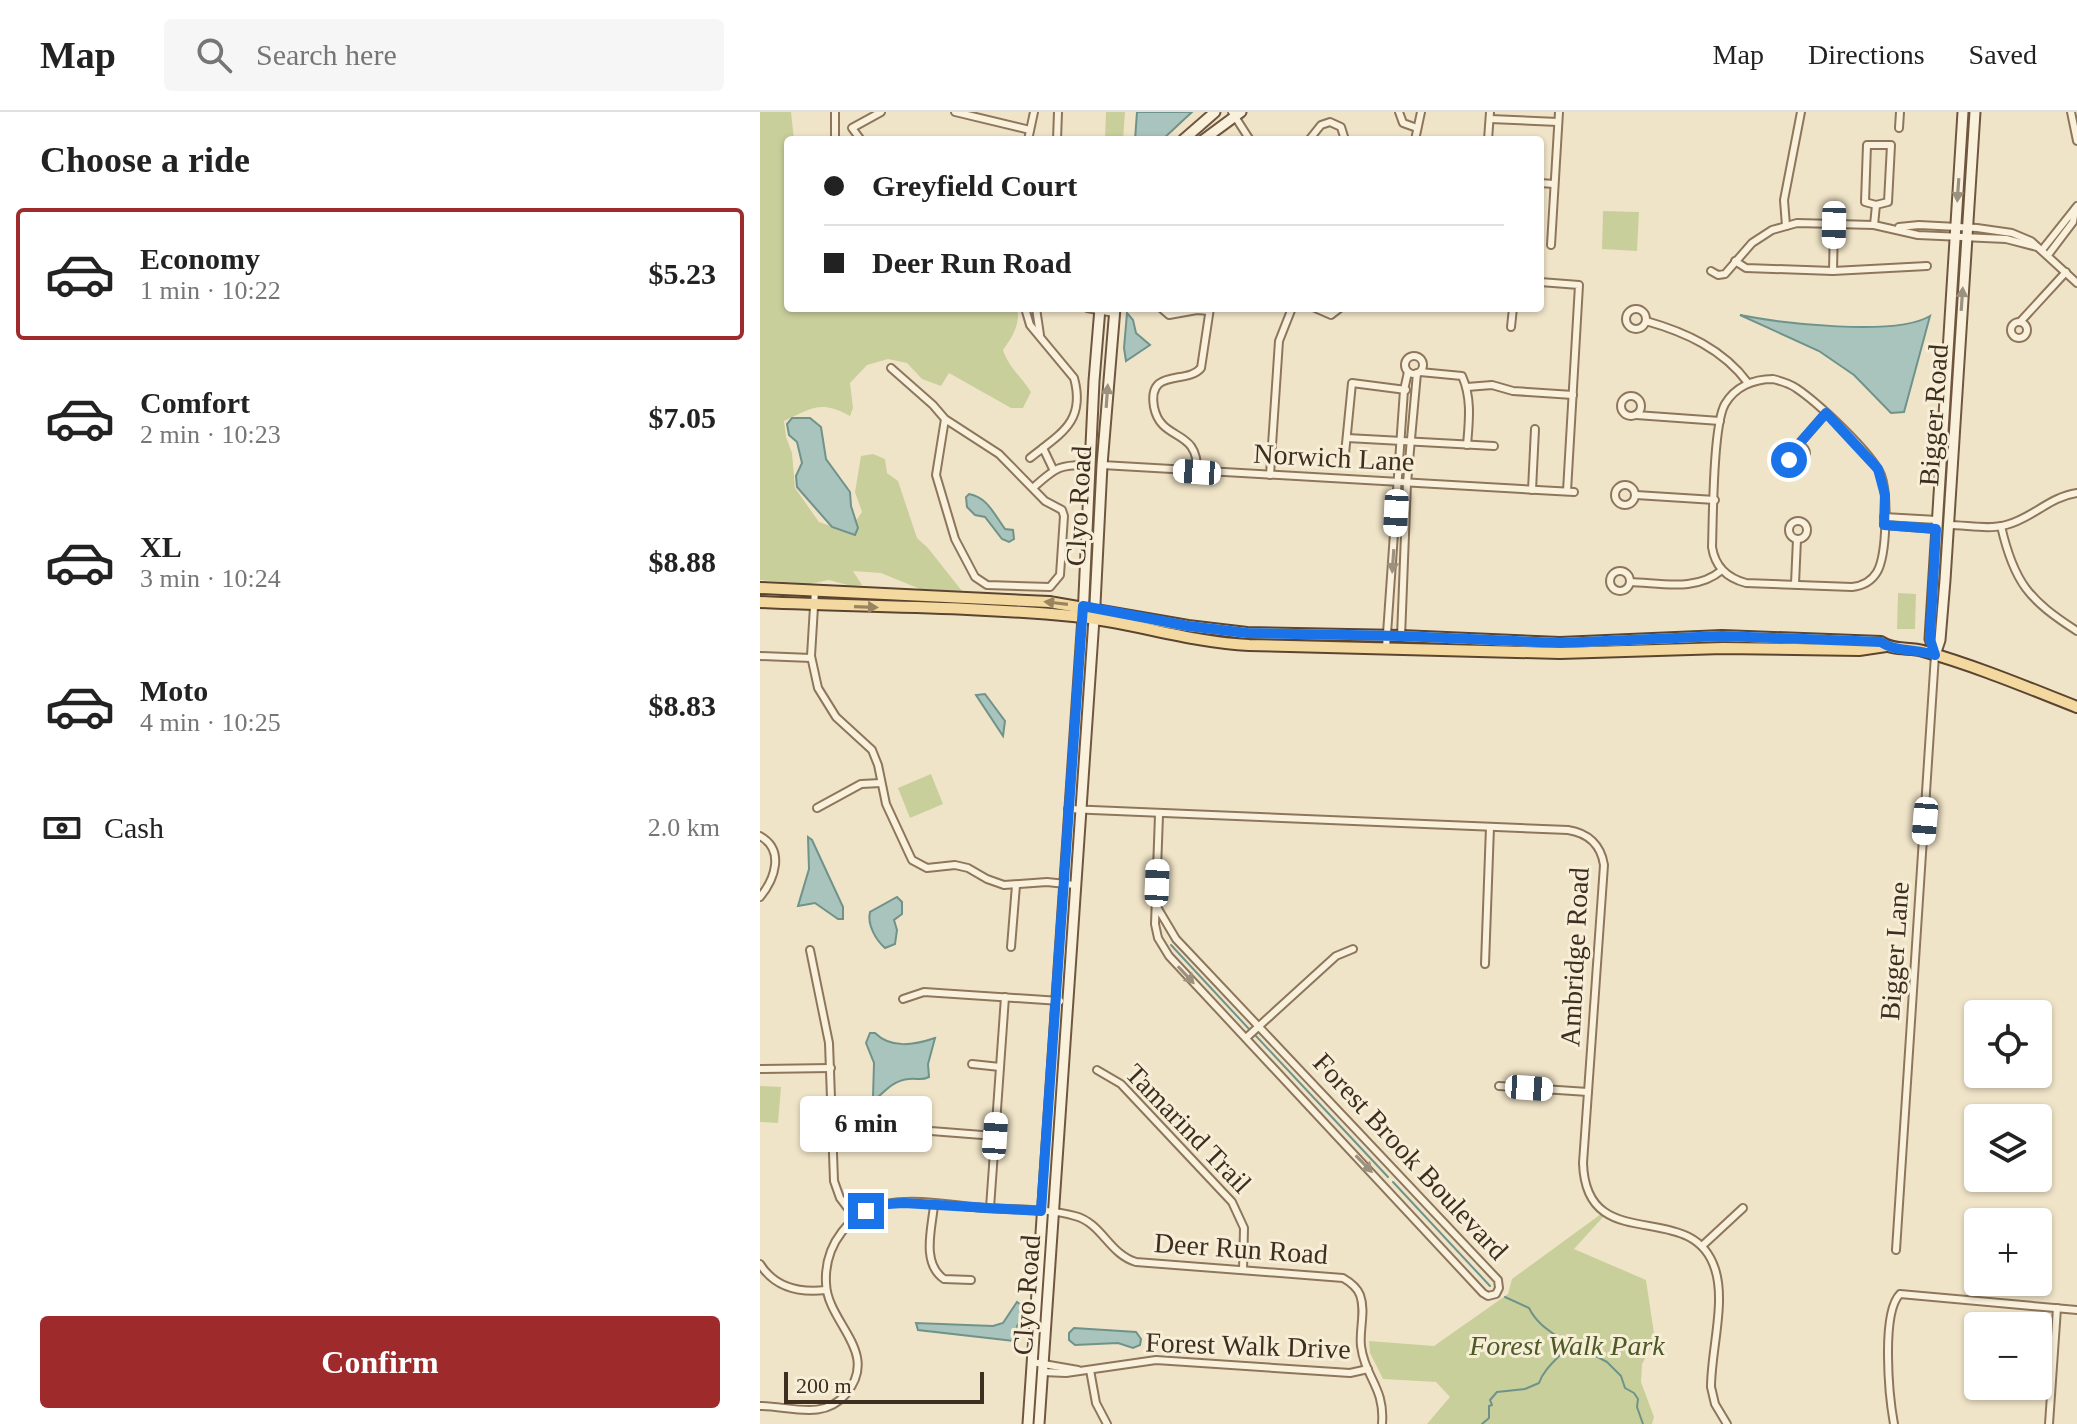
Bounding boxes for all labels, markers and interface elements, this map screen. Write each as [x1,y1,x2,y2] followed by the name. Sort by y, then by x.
[164,19,724,91] search box
[192,33,236,77] icon: search
[40,34,116,76] text: Map
[256,38,397,71] text: Search here
[1713,39,1764,70] text: Map
[1808,39,1925,70] text: Directions
[1969,39,2037,70] text: Saved
[40,140,250,180] text: Choose a ride
[872,169,1077,202] text: Greyfield Court
[1951,178,1964,203] one-way arrow
[1822,201,1846,249] car
[44,238,116,310] icon: car
[140,242,260,275] text: Economy
[872,246,1071,279] text: Deer Run Road
[649,257,716,290] text: $5.23
[140,276,281,305] text: 1 min · 10:22
[1956,286,1969,311] one-way arrow
[1913,343,1954,487] street label: Bigger Road
[44,382,116,454] icon: car
[1101,383,1114,408] one-way arrow
[140,386,250,419] text: Comfort
[649,401,716,434] text: $7.05
[140,420,281,449] text: 2 min · 10:23
[1253,438,1415,477] street label: Norwich Lane
[1771,442,1807,478] route start
[1060,445,1097,567] street label: Clyo Road
[1172,458,1222,486] car
[1383,488,1409,538] car
[44,526,116,598] icon: car
[140,530,182,563] text: XL
[649,545,716,578] text: $8.88
[1386,549,1399,574] one-way arrow
[140,564,281,593] text: 3 min · 10:24
[1043,596,1068,609] one-way arrow
[854,600,879,613] one-way arrow
[44,670,116,742] icon: car
[140,674,208,707] text: Moto
[649,689,716,722] text: $8.83
[140,708,281,737] text: 4 min · 10:25
[1911,796,1939,846] car
[40,806,84,850] icon: cash
[104,811,164,844] text: Cash
[648,813,720,842] text: 2.0 km
[1144,859,1170,907] car
[1554,867,1595,1048] street label: Ambridge Road
[1874,881,1915,1022] street label: Bigger Lane
[1176,965,1195,984] one-way arrow
[1964,1000,2052,1400] map controls
[1964,1000,2052,1088] button: locate
[1307,1047,1514,1266] street label: Forest Brook Boulevard
[1120,1058,1258,1199] street label: Tamarind Trail
[1504,1074,1554,1102] car
[800,1095,932,1151] callout: 6 min
[1964,1104,2052,1192] button: layers
[835,1109,897,1138] text: 6 min
[981,1111,1009,1161] car
[1355,1155,1373,1174] one-way arrow
[848,1193,884,1229] route end
[1964,1208,2052,1296] button: +
[1153,1227,1329,1270] street label: Deer Run Road
[1007,1234,1046,1356] street label: Clyo Road
[1964,1312,2052,1400] button: −
[40,1316,720,1408] button: Confirm
[1145,1326,1351,1365] street label: Forest Walk Drive
[1468,1330,1665,1361] park label: Forest Walk Park
[784,1368,984,1404] scale bar
[796,1373,852,1398] text: 200 m

